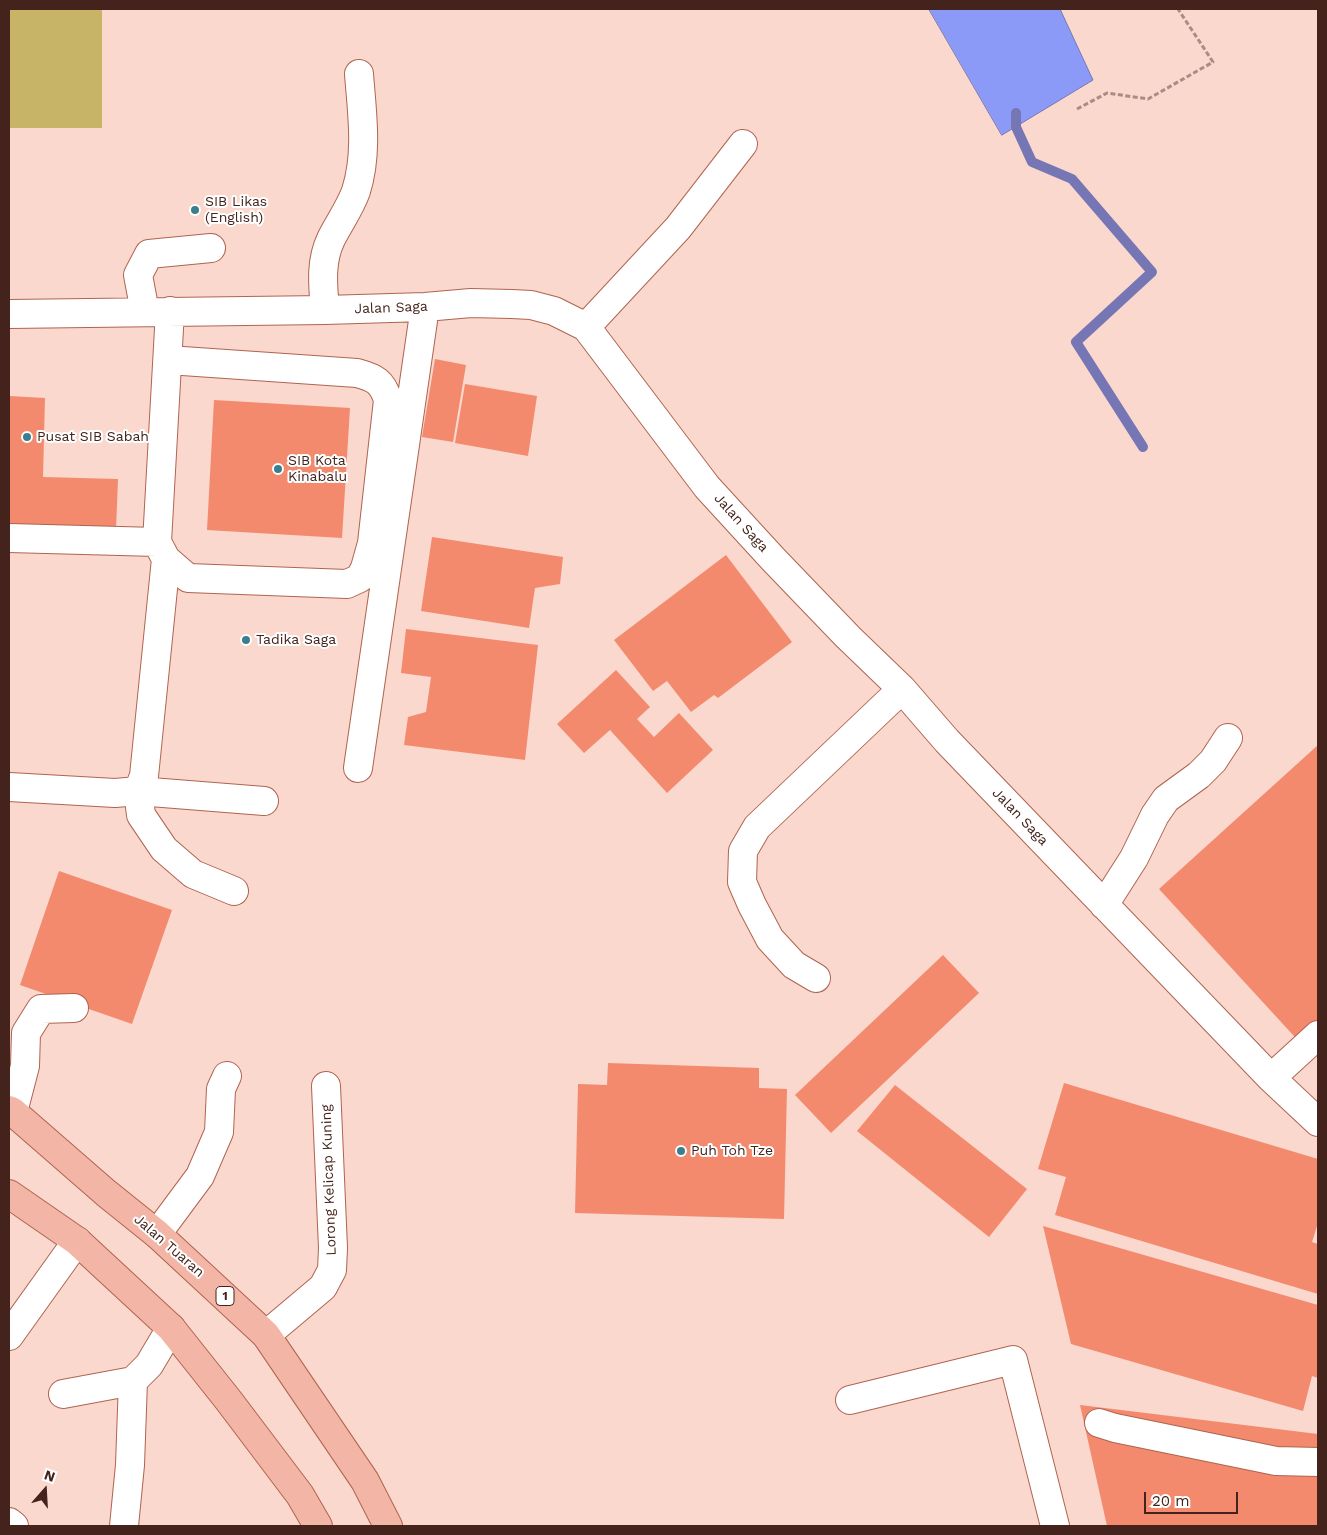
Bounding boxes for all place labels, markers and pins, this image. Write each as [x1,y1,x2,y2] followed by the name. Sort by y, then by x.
[205,194,267,226] place label: SIB Likas (English)
[189,204,201,216] marker: SIB Likas (English)
[37,429,149,445] place label: Pusat SIB Sabah
[21,431,33,443] marker: Pusat SIB Sabah
[288,453,347,486] place label: SIB Kota Kinabalu
[272,463,284,475] marker: SIB Kota Kinabalu
[256,632,336,648] place label: Tadika Saga
[240,634,252,646] marker: Tadika Saga
[691,1143,773,1159] place label: Puh Toh Tze
[675,1145,687,1157] marker: Puh Toh Tze

